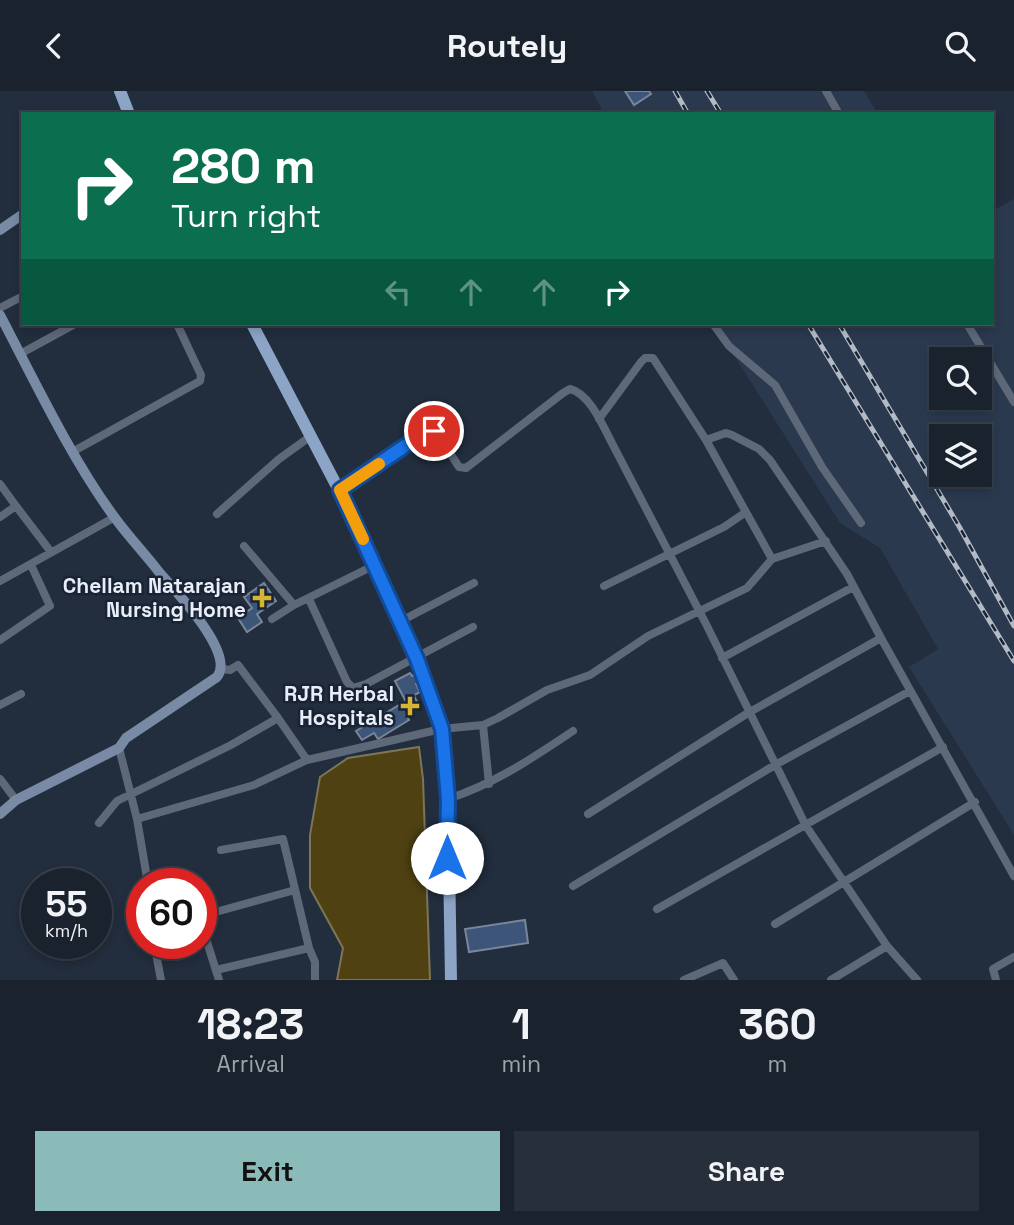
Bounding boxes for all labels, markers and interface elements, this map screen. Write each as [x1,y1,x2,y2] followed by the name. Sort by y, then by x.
[447,26,567,66] text: Routely
[35,27,73,65] icon: back
[941,27,979,65] icon: search
[171,135,316,197] text: 280 m
[56,140,147,231] icon: right
[171,196,321,236] text: Turn right
[379,273,417,311] icon: left
[452,273,490,311] icon: ahead
[525,273,563,311] icon: ahead
[598,273,636,311] icon: right
[929,347,992,487] map controls
[929,347,992,410] button: search
[404,401,464,461] pin
[415,412,453,450] icon: arrive
[929,424,992,487] button: layers
[63,572,246,623] place label: Chellam Natarajan Nursing Home
[252,588,272,608] marker: Chellam Natarajan Nursing Home
[284,680,394,731] place label: RJR Herbal Hospitals
[400,696,420,716] marker: RJR Herbal Hospitals
[410,821,484,895] position arrow
[126,868,217,959] speed limit sign: 60
[45,882,88,926] text: 55
[45,919,88,942] text: km/h
[197,998,304,1051] text: 18:23
[512,998,531,1051] text: 1
[738,998,817,1051] text: 360
[217,1049,285,1079] text: Arrival
[501,1049,541,1079] text: min
[768,1049,787,1079] text: m
[35,1131,500,1211] button: Exit
[514,1131,979,1211] button: Share

